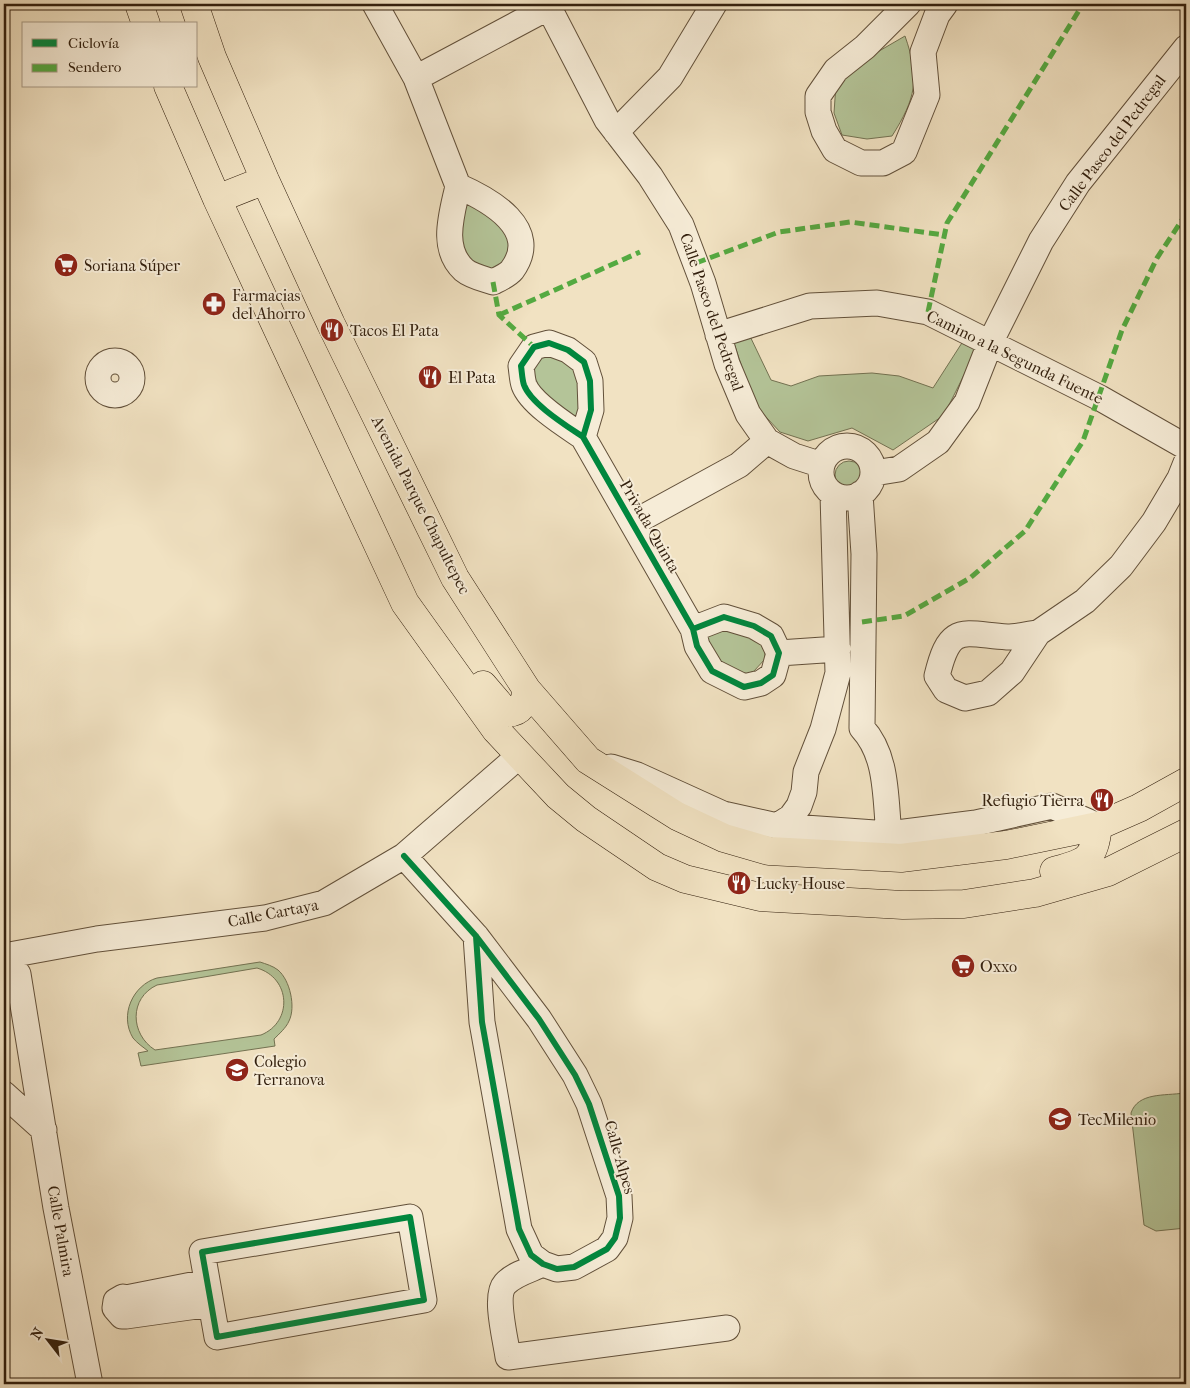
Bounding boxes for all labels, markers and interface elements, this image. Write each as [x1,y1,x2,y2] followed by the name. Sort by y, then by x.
[22,22,198,88] legend
[68,34,120,52] text: Ciclovía
[68,58,122,76] text: Sendero
[1055,71,1170,215] street label: Calle Paseo del Pedregal
[676,230,748,394] street label: Calle Paseo del Pedregal
[53,252,79,278] supermarket icon: Soriana Súper
[84,256,180,275] place label: Soriana Súper
[232,286,305,323] place label: Farmacias del Ahorro
[201,291,227,317] pharmacy icon: Farmacias del Ahorro
[924,306,1106,408] street label: Camino a la Segunda Fuente
[319,317,345,343] restaurant icon: Tacos El Pata
[350,321,440,340] place label: Tacos El Pata
[417,364,443,390] restaurant icon: El Pata
[448,368,496,387] place label: El Pata
[367,412,474,597] street label: Avenida Parque Chapultepec
[616,476,685,576] street label: Privada Quinta
[1089,787,1115,813] restaurant icon: Refugio Tierra
[981,791,1085,810] place label: Refugio Tierra
[726,870,752,896] restaurant icon: Lucky House
[756,874,845,893] place label: Lucky House
[226,895,321,931] street label: Calle Cartaya
[950,953,976,979] supermarket icon: Oxxo
[980,957,1017,976] place label: Oxxo
[254,1052,325,1089] place label: Colegio Terranova
[224,1057,250,1083] school or university icon: Colegio Terranova
[1047,1106,1073,1132] school or university icon: TecMilenio
[1078,1110,1156,1129] place label: TecMilenio
[600,1118,640,1196] street label: Calle Alpes
[44,1184,78,1278] street label: Calle Palmira
[22,1316,72,1366] north arrow
[27,1324,48,1342] text: N

